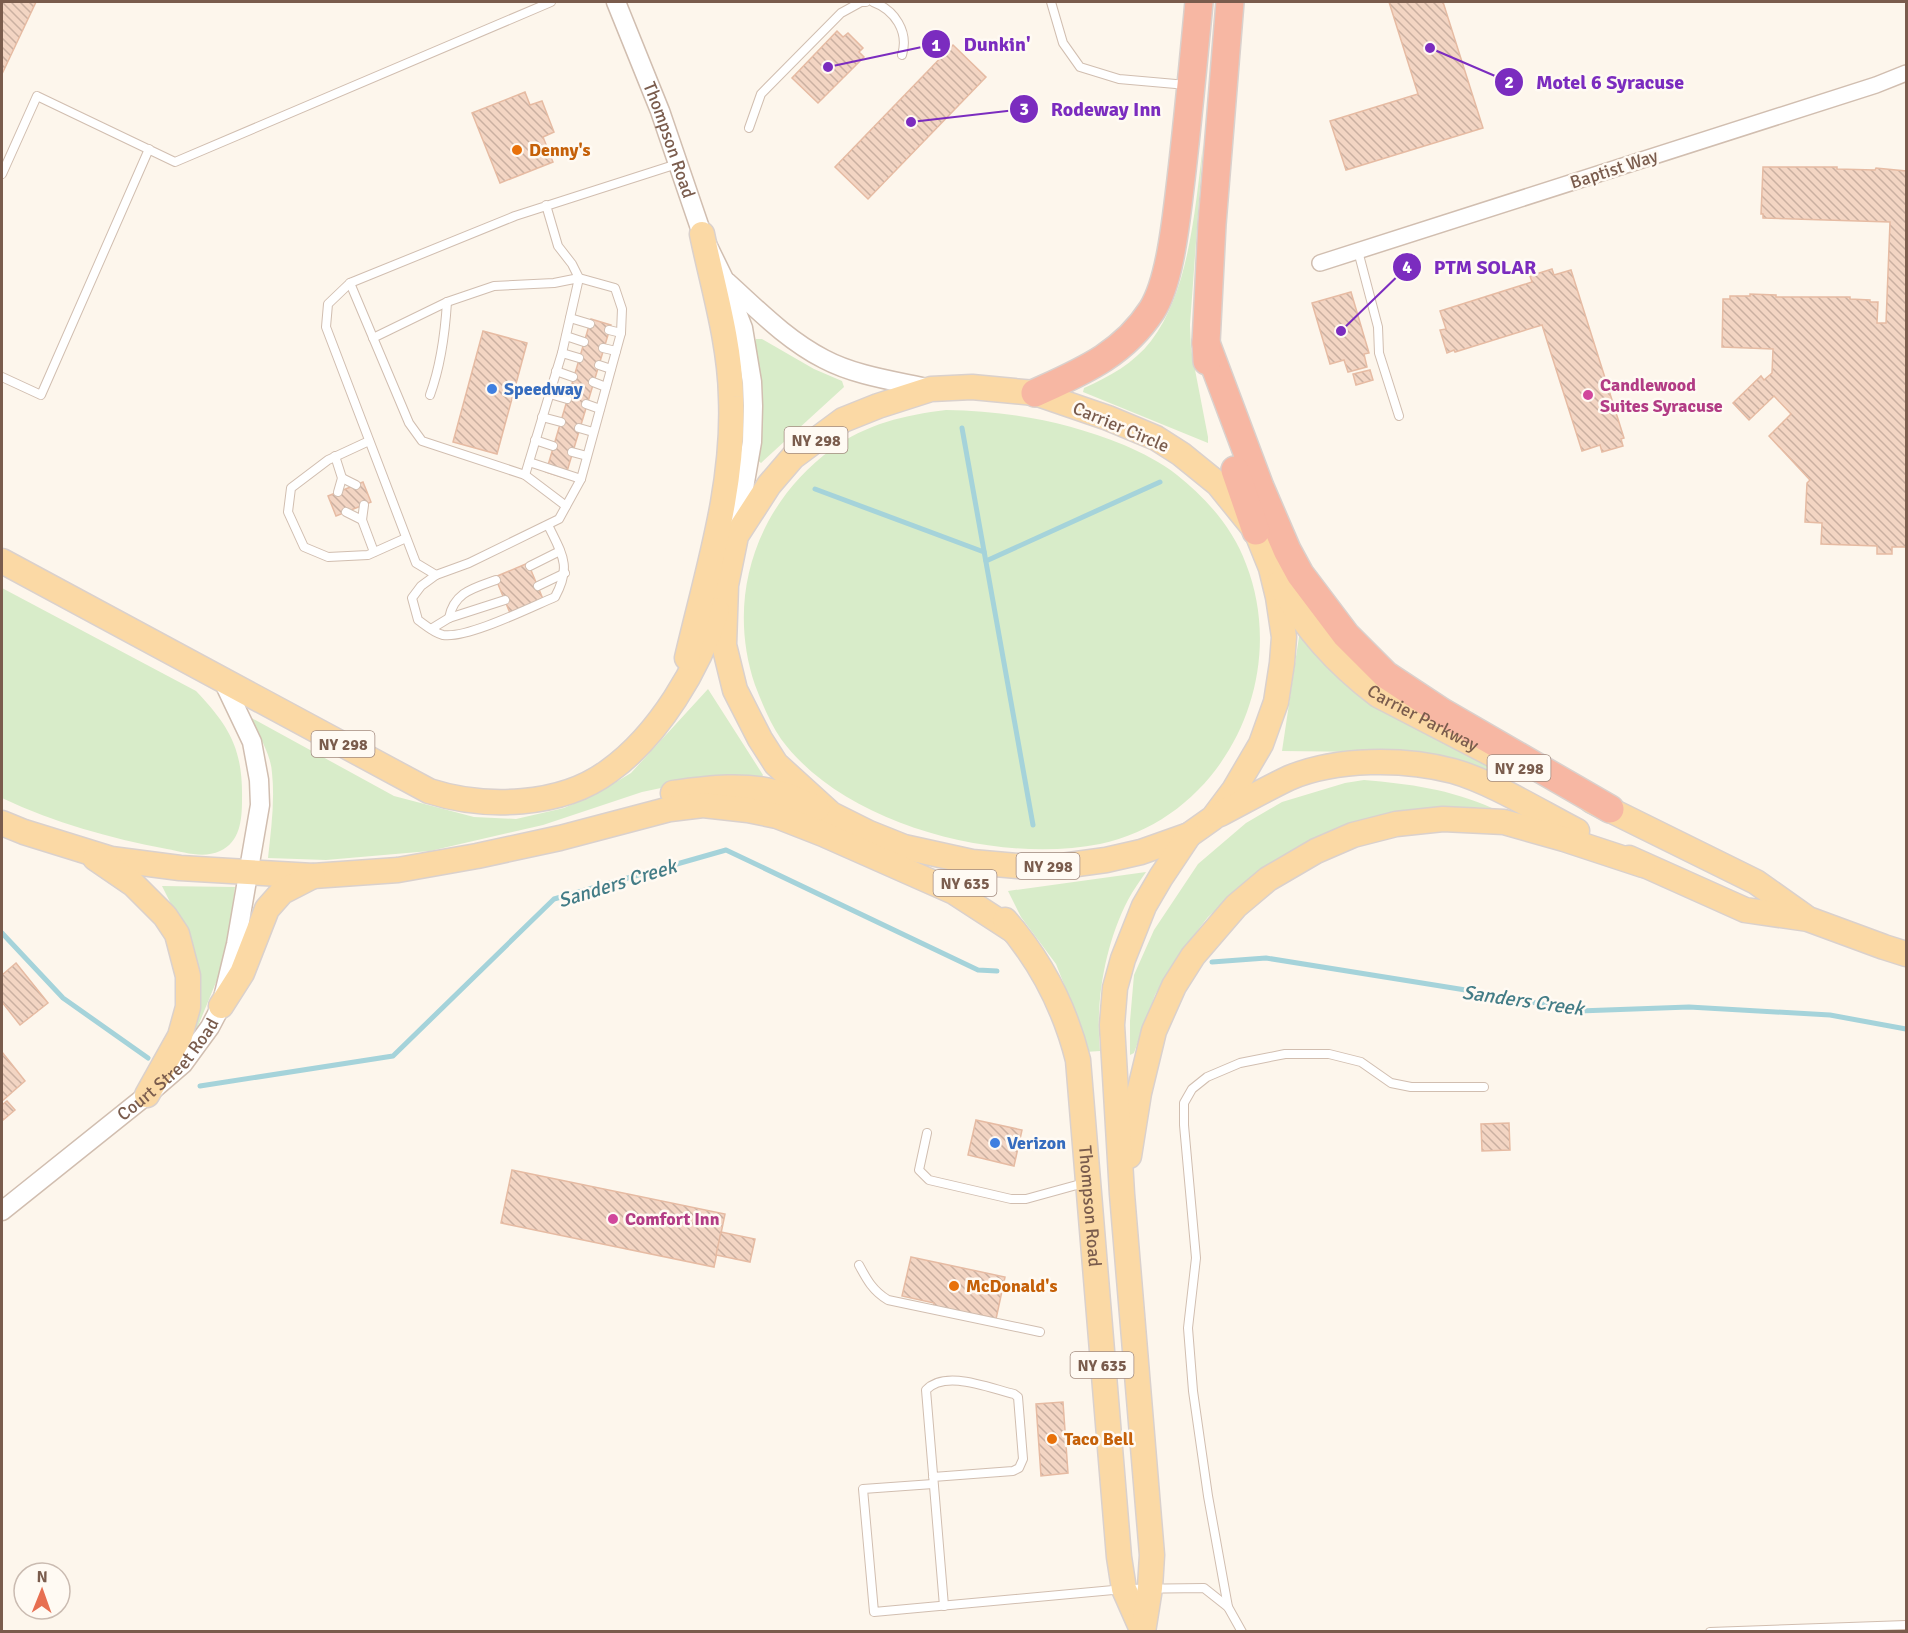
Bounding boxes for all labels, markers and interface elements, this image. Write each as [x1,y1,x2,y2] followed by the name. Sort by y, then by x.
[921,25,1042,63] callout: Dunkin'
[963,32,1031,57] text: Dunkin'
[931,34,941,56] text: 1
[1494,63,1696,101] callout: Motel 6 Syracuse
[1536,70,1684,95] text: Motel 6 Syracuse
[1504,71,1514,93] text: 2
[638,79,700,201] street label: Thompson Road
[1009,90,1173,128] callout: Rodeway Inn
[1051,97,1161,122] text: Rodeway Inn
[1019,98,1029,120] text: 3
[529,139,591,161] place label: Denny's
[510,143,524,157] marker: Denny's
[1567,144,1661,194] street label: Baptist Way
[1392,248,1549,286] callout: PTM SOLAR
[1434,255,1537,280] text: PTM SOLAR
[1402,256,1412,278] text: 4
[1600,374,1723,417] place label: Candlewood Suites Syracuse
[504,378,583,400] place label: Speedway
[485,382,499,396] marker: Speedway
[1581,388,1595,402] marker: Candlewood Suites Syracuse
[1070,397,1172,457] street label: Carrier Circle
[784,427,848,453] road number: NY 298
[1363,680,1483,757] street label: Carrier Parkway
[312,731,374,757] road number: NY 298
[1488,755,1550,781] road number: NY 298
[555,853,681,913] water label: Sanders Creek
[1016,853,1080,879] road number: NY 298
[934,870,996,896] road number: NY 635
[1461,980,1587,1022] water label: Sanders Creek
[113,1014,224,1125] street label: Court Street Road
[1007,1132,1066,1154] place label: Verizon
[988,1136,1002,1150] marker: Verizon
[1074,1145,1106,1268] street label: Thompson Road
[625,1208,720,1230] place label: Comfort Inn
[606,1212,620,1226] marker: Comfort Inn
[966,1275,1057,1297] place label: McDonald's
[947,1279,961,1293] marker: McDonald's
[1070,1352,1134,1378] road number: NY 635
[1064,1428,1134,1450] place label: Taco Bell
[1045,1432,1059,1446] marker: Taco Bell
[12,1561,72,1621] north arrow
[37,1567,48,1587] text: N

